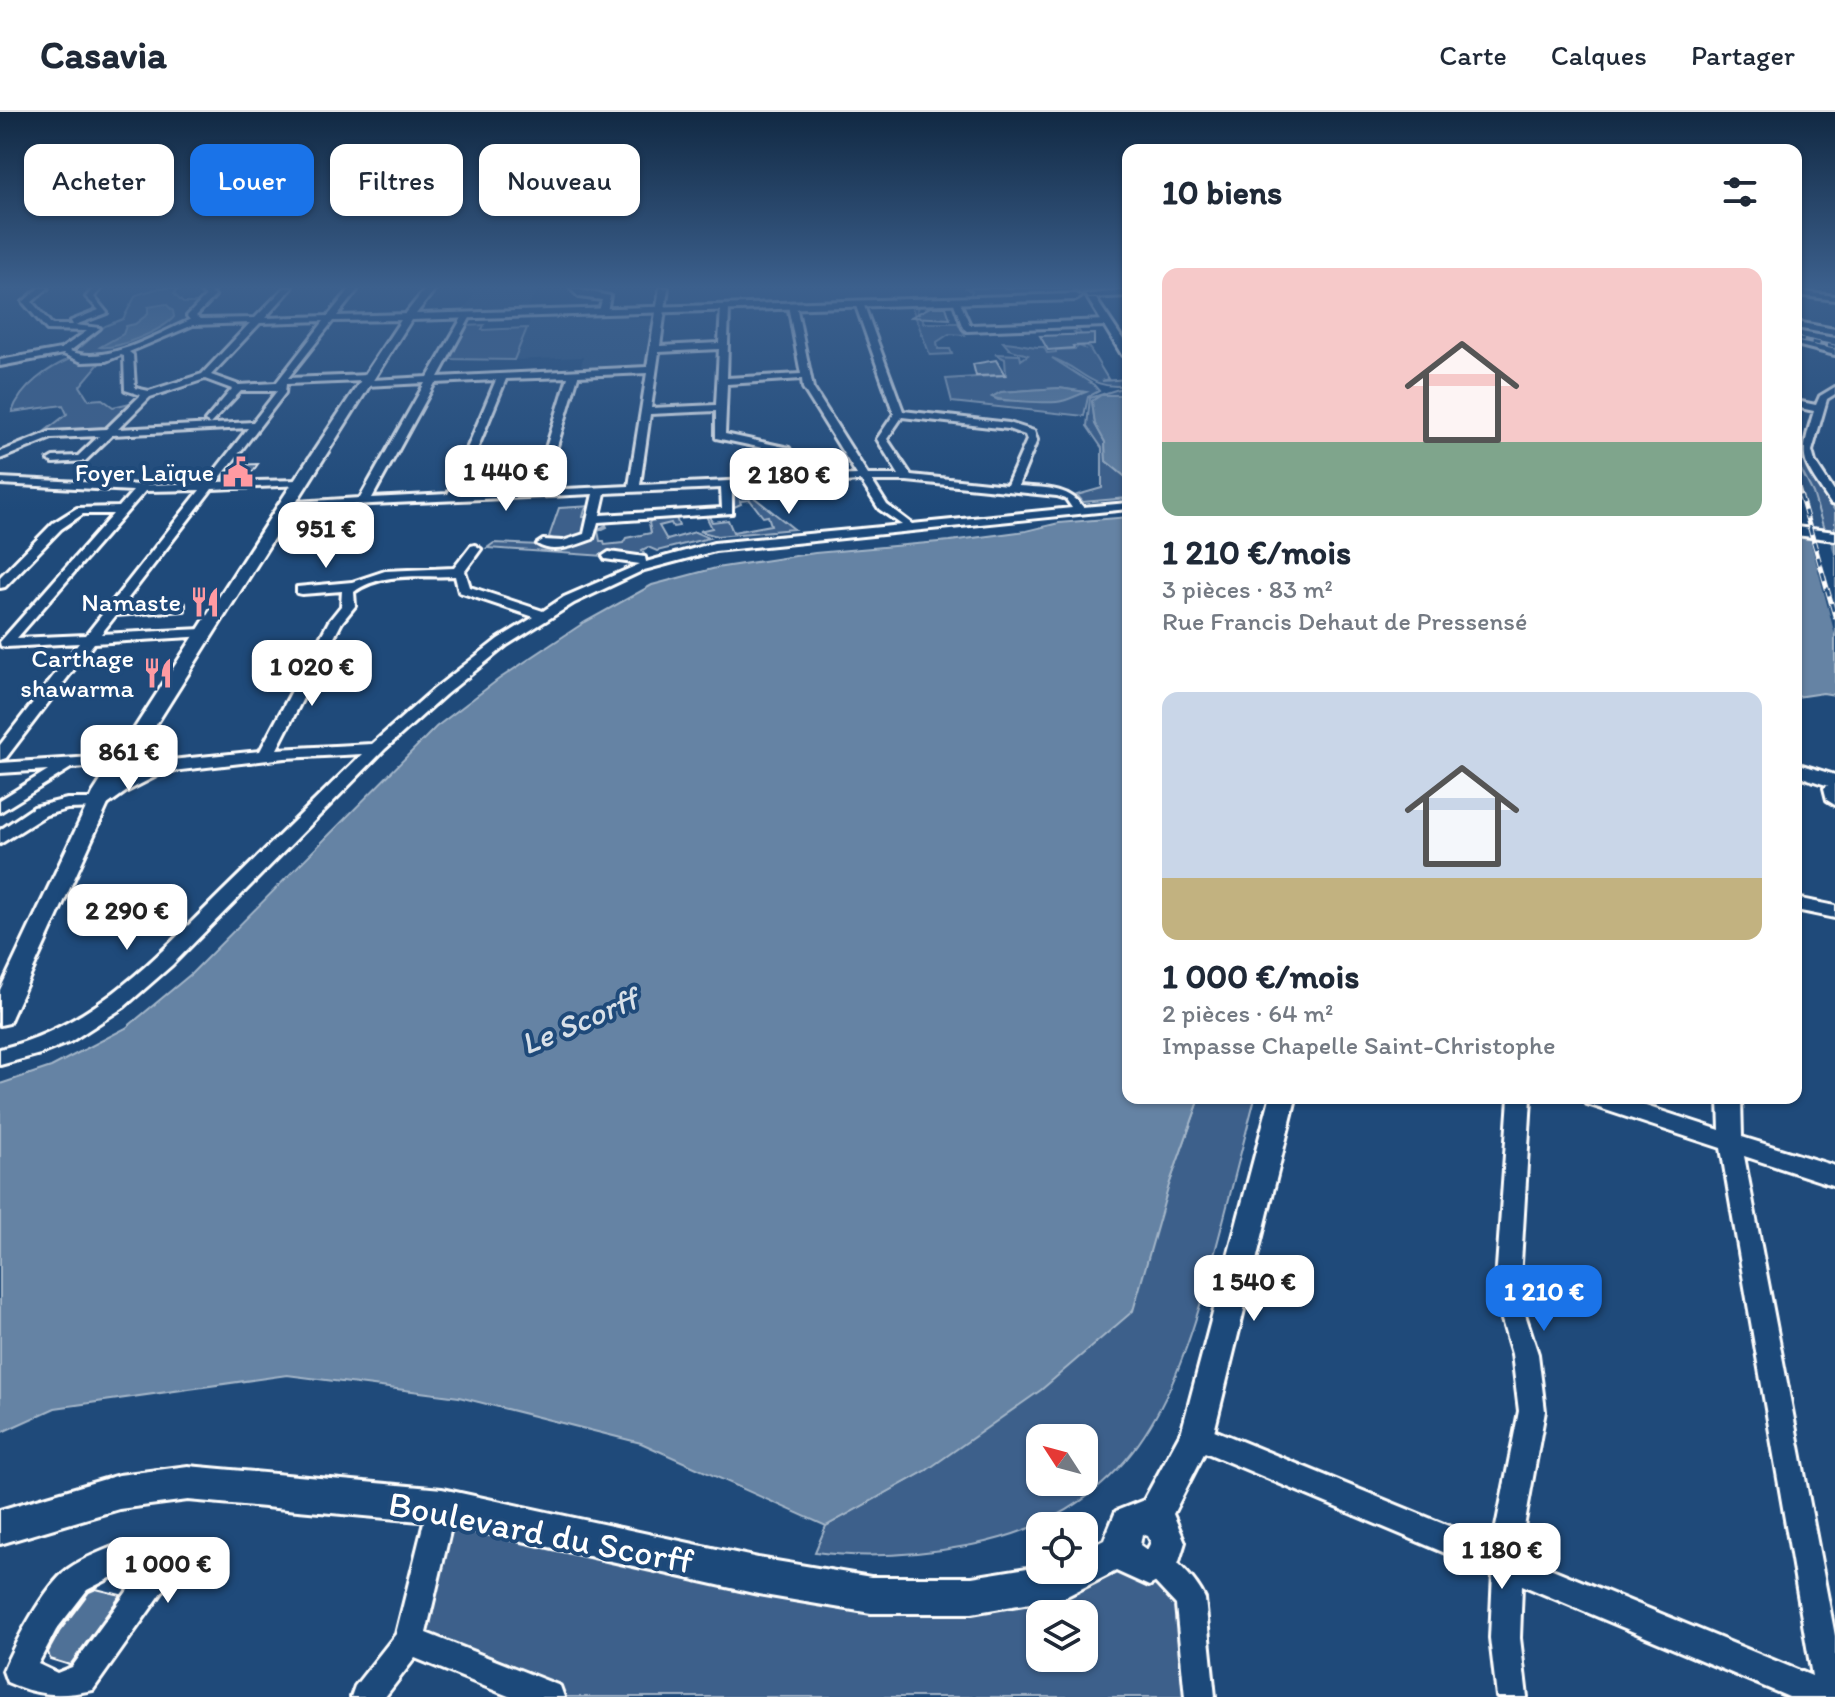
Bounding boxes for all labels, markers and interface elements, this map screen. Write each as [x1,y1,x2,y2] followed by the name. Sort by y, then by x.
[40,32,167,78] text: Casavia
[1439,38,1507,72] text: Carte
[1551,38,1647,72] text: Calques
[1691,38,1795,72] text: Partager
[24,144,174,216] chip: Acheter
[190,144,314,216] chip: Louer
[330,144,463,216] chip: Filtres
[479,144,640,216] chip: Nouveau
[1718,170,1762,214] icon: filters
[1162,172,1282,213] text: 10 biens
[1390,320,1534,464] icon: home
[432,445,580,513] pin: 1 440 €
[715,448,863,516] pin: 2 180 €
[221,455,255,489] public building icon: Foyer Laïque
[463,455,549,487] text: 1 440 €
[75,456,214,488] place label: Foyer Laïque
[748,458,830,490] text: 2 180 €
[270,502,382,570] pin: 951 €
[296,512,356,544] text: 951 €
[1162,532,1351,573] text: 1 210 €/mois
[1162,573,1333,605] text: 3 pièces · 83 m²
[188,585,222,619] restaurant icon: Namaste
[81,586,181,618] place label: Namaste
[1162,605,1527,637] text: Rue Francis Dehaut de Pressensé
[238,640,386,708] pin: 1 020 €
[20,642,134,704] place label: Carthage shawarma
[270,650,354,682] text: 1 020 €
[141,656,175,690] restaurant icon: Carthage shawarma
[73,725,185,793] pin: 861 €
[99,735,159,767] text: 861 €
[1390,744,1534,888] icon: home
[53,884,201,952] pin: 2 290 €
[85,894,169,926] text: 2 290 €
[1162,956,1359,997] text: 1 000 €/mois
[515,977,648,1063] water label: Le Scorff
[1162,997,1333,1029] text: 2 pièces · 64 m²
[1162,1029,1555,1061] text: Impasse Chapelle Saint-Christophe
[1180,1255,1328,1323] pin: 1 540 €
[1212,1265,1296,1297] text: 1 540 €
[1470,1265,1618,1333] pin: 1 210 €
[1504,1275,1584,1307] text: 1 210 €
[1026,1424,1098,1496] north arrow
[1026,1424,1098,1672] map controls
[385,1481,698,1583] street label: Boulevard du Scorff
[1026,1512,1098,1584] button: locate
[1428,1523,1576,1591] pin: 1 180 €
[1462,1533,1542,1565] text: 1 180 €
[94,1537,242,1605] pin: 1 000 €
[125,1547,211,1579] text: 1 000 €
[1026,1600,1098,1672] button: layers

